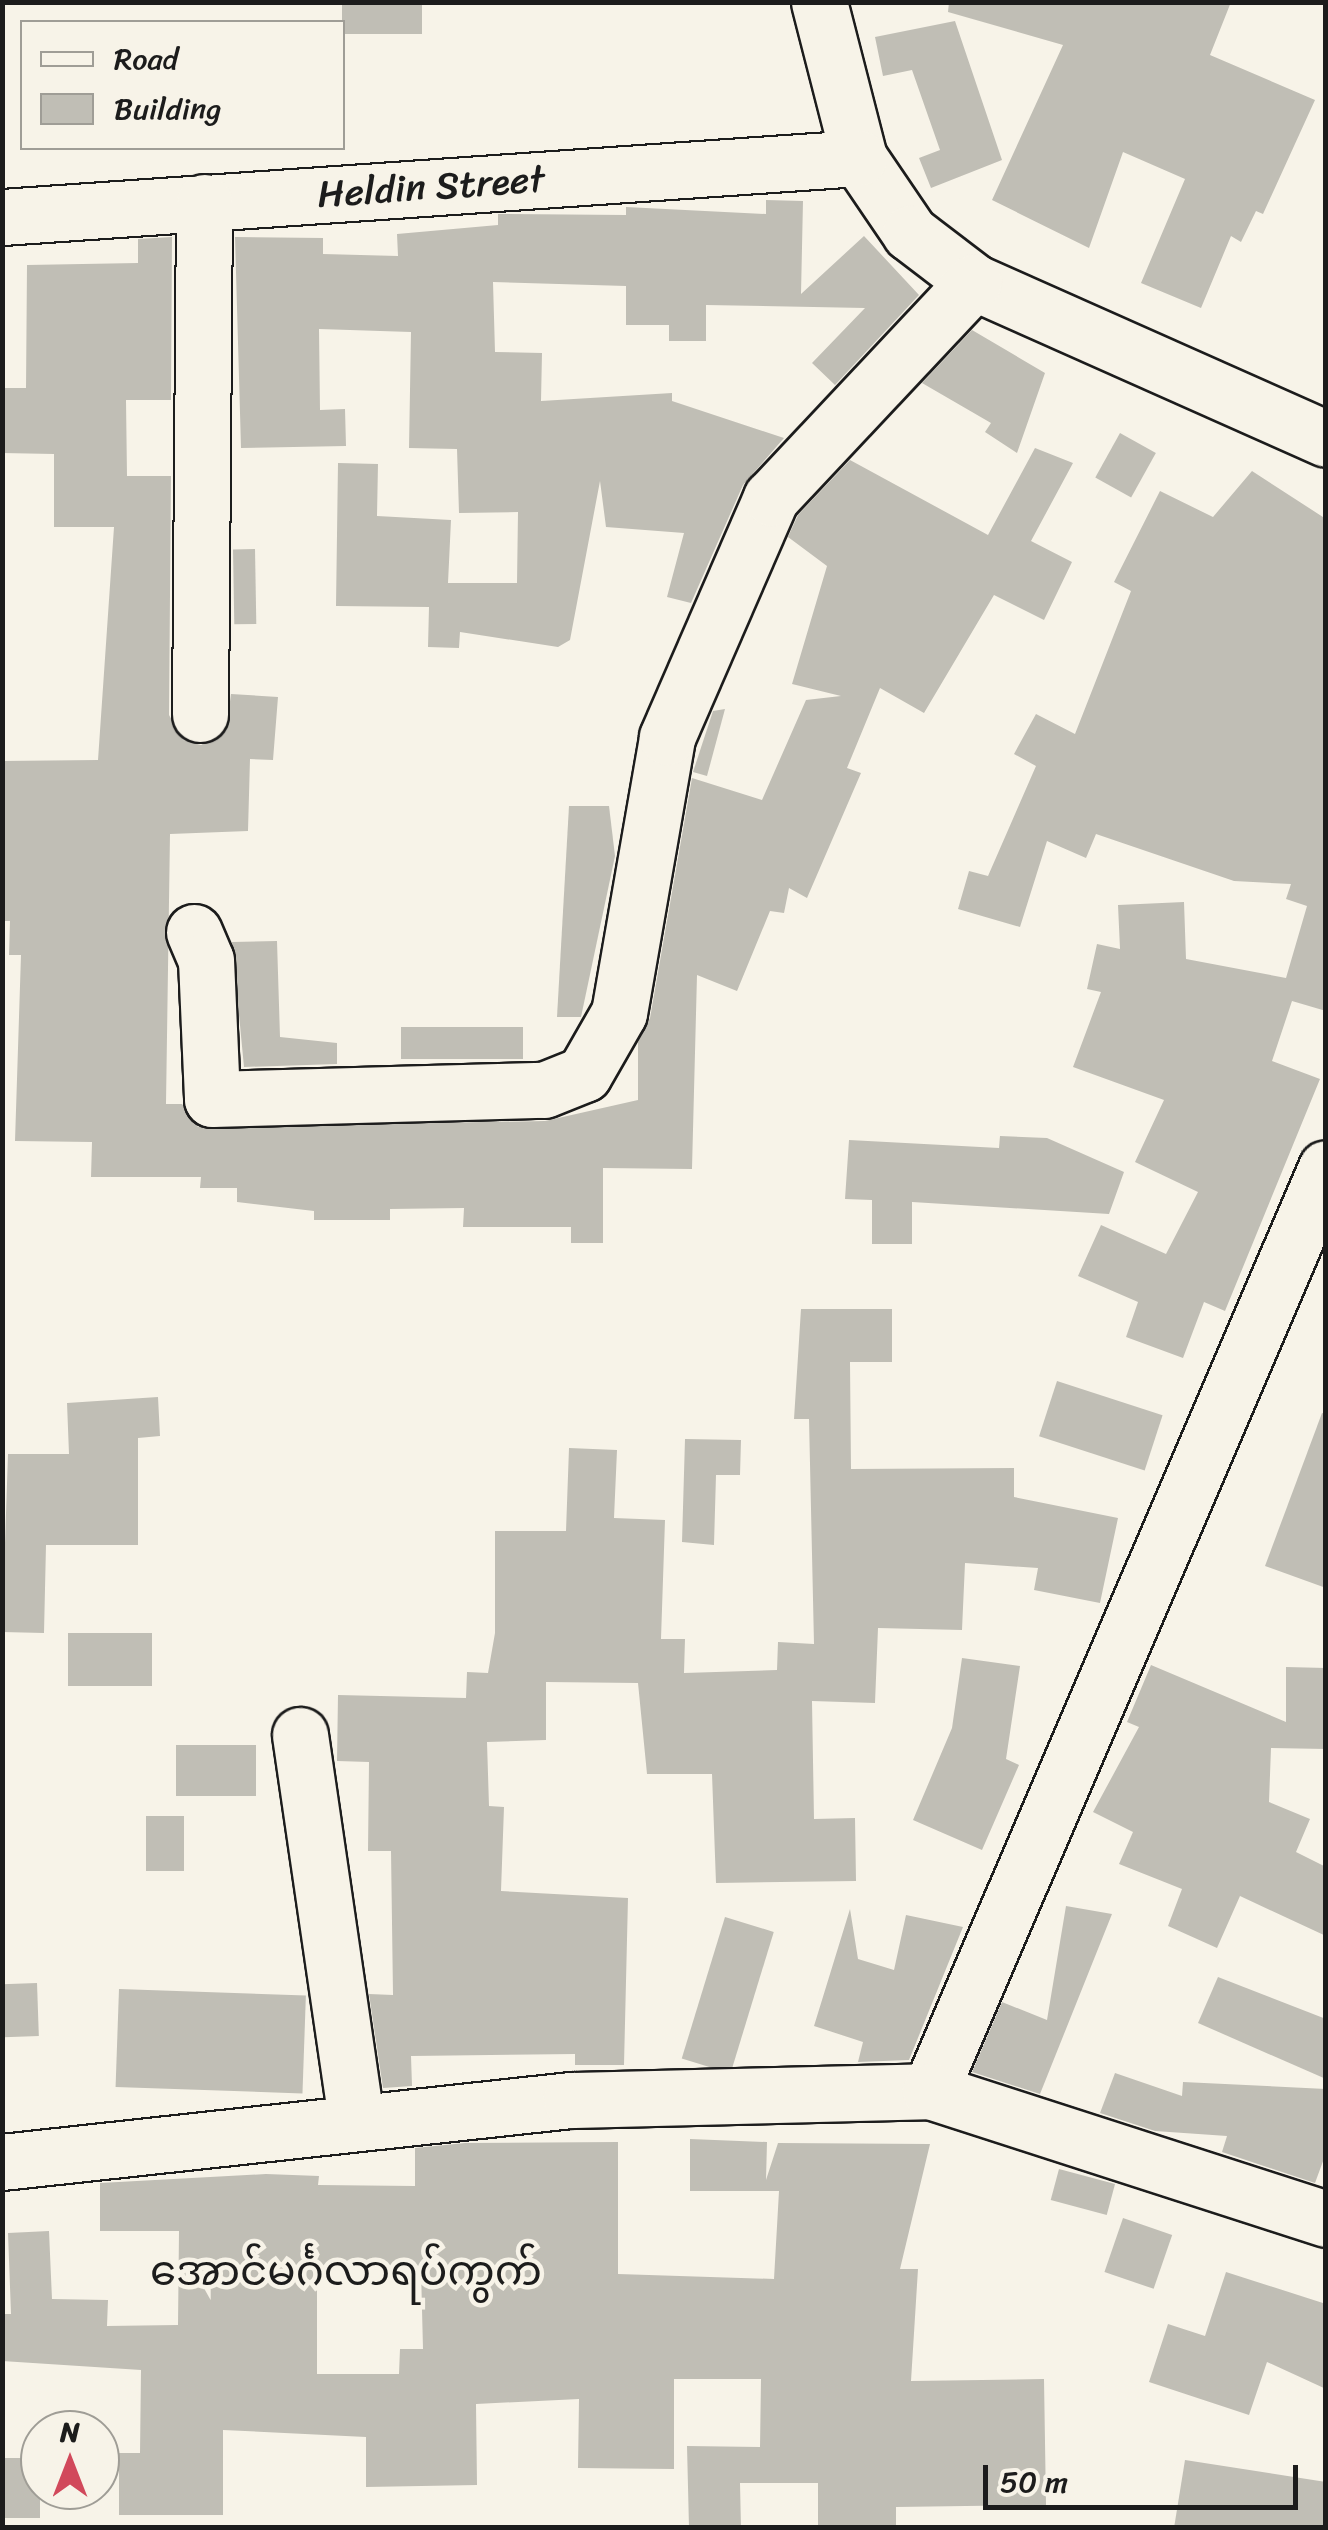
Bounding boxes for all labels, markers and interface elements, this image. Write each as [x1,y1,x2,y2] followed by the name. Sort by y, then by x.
[20,20,345,150] legend
[114,32,178,86] text: Road
[114,82,221,136] text: Building
[315,156,547,218] street label: Heldin Street
[150,2246,542,2296] district label: အောင်မင်္ဂလာရပ်ကွက်
[60,2407,80,2456] text: N
[20,2410,120,2510] north arrow
[988,2445,1303,2507] scale bar
[1000,2455,1068,2509] text: 50 m

